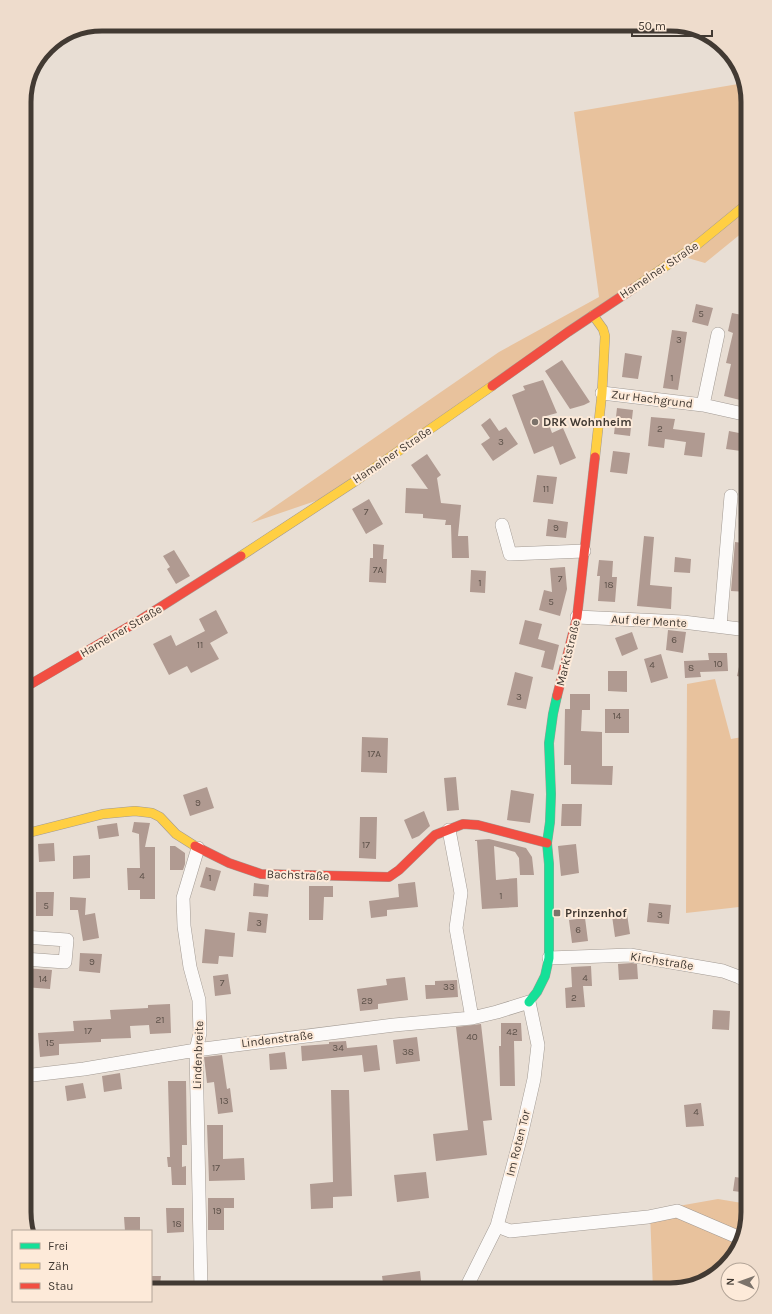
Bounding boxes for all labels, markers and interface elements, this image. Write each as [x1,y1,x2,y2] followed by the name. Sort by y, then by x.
[632,12,712,38] scale bar
[638,19,666,33] text: 50 m
[617,238,701,302] street label: Hamelner Straße
[698,308,704,320] house number: 5
[676,334,682,346] house number: 3
[670,372,674,384] house number: 1
[610,387,694,411] street label: Zur Hachgrund
[543,415,632,429] place label: DRK Wohnheim
[530,417,540,427] marker: DRK Wohnheim
[350,423,434,487] street label: Hamelner Straße
[657,423,663,435] house number: 2
[498,436,504,448] house number: 3
[543,483,549,495] house number: 11
[364,506,369,518] house number: 7
[553,522,559,534] house number: 9
[373,564,383,576] house number: 7A
[558,573,563,585] house number: 7
[478,577,482,589] house number: 1
[604,579,614,591] house number: 18
[548,596,554,608] house number: 5
[78,602,164,660] street label: Hamelner Straße
[611,612,687,630] street label: Auf der Mente
[553,618,583,688] street label: Marktstraße
[671,634,677,646] house number: 6
[197,639,203,651] house number: 11
[713,658,723,670] house number: 10
[649,659,655,671] house number: 4
[688,662,694,674] house number: 8
[516,691,522,703] house number: 3
[613,710,622,722] house number: 14
[367,748,381,760] house number: 17A
[195,797,201,809] house number: 9
[362,839,370,851] house number: 17
[266,867,330,883] street label: Bachstraße
[139,870,145,882] house number: 4
[208,872,212,884] house number: 1
[499,890,503,902] house number: 1
[43,900,49,912] house number: 5
[565,906,627,920] place label: Prinzenhof
[552,908,562,918] marker: Prinzenhof
[657,909,663,921] house number: 3
[256,917,262,929] house number: 3
[575,924,581,936] house number: 6
[629,949,695,973] street label: Kirchstraße
[89,956,95,968] house number: 9
[582,972,588,984] house number: 4
[39,973,48,985] house number: 14
[220,977,225,989] house number: 7
[443,981,455,993] house number: 33
[571,992,577,1004] house number: 2
[361,995,373,1007] house number: 29
[155,1014,165,1026] house number: 21
[190,1020,206,1090] street label: Lindenbreite
[84,1025,92,1037] house number: 17
[506,1026,518,1038] house number: 42
[240,1028,314,1050] street label: Lindenstraße
[466,1031,478,1043] house number: 40
[46,1037,55,1049] house number: 15
[332,1042,344,1054] house number: 34
[402,1046,414,1058] house number: 38
[219,1095,229,1107] house number: 13
[693,1106,699,1118] house number: 4
[503,1108,533,1178] street label: Im Roten Tor
[212,1162,220,1174] house number: 17
[212,1205,222,1217] house number: 19
[172,1218,182,1230] house number: 18
[12,1230,152,1302] legend
[48,1239,68,1253] text: Frei
[48,1259,69,1273] text: Zäh
[720,1262,760,1302] north arrow
[724,1277,737,1286] text: N
[48,1279,74,1293] text: Stau

